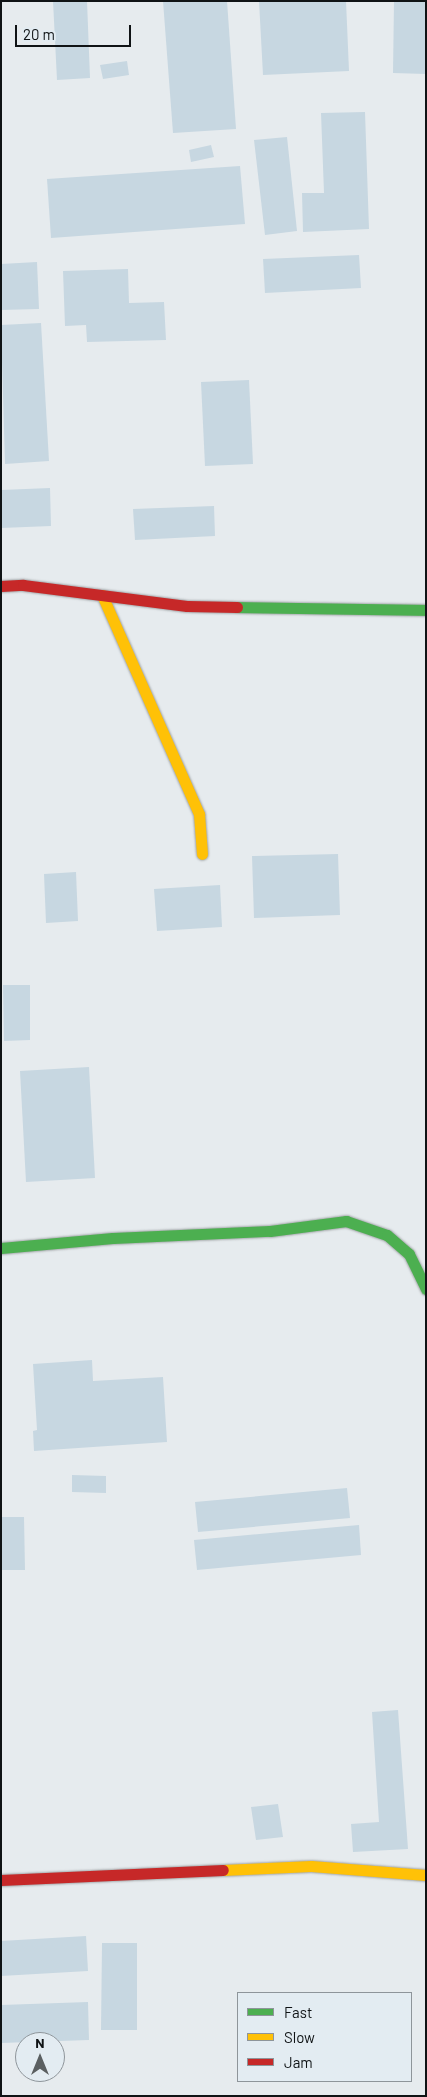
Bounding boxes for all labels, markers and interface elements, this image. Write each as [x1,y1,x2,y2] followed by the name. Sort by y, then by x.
[18,15,134,47] scale bar
[23,25,55,43] text: 20 m
[237,1992,412,2082] legend
[284,2003,312,2021] text: Fast
[284,2028,315,2046] text: Slow
[15,2032,65,2082] north arrow
[35,2034,45,2051] text: N
[284,2053,313,2071] text: Jam

